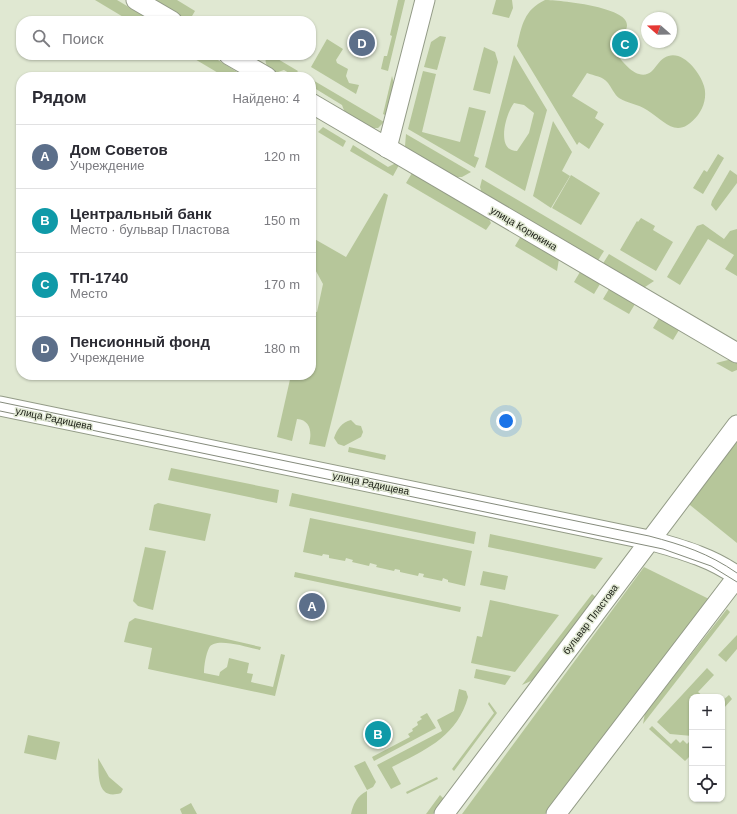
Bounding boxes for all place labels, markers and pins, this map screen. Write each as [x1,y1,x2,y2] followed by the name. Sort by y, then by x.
[349,28,375,58] pin: D
[612,29,638,59] pin: C
[299,591,325,621] pin: A
[365,719,391,749] pin: B

